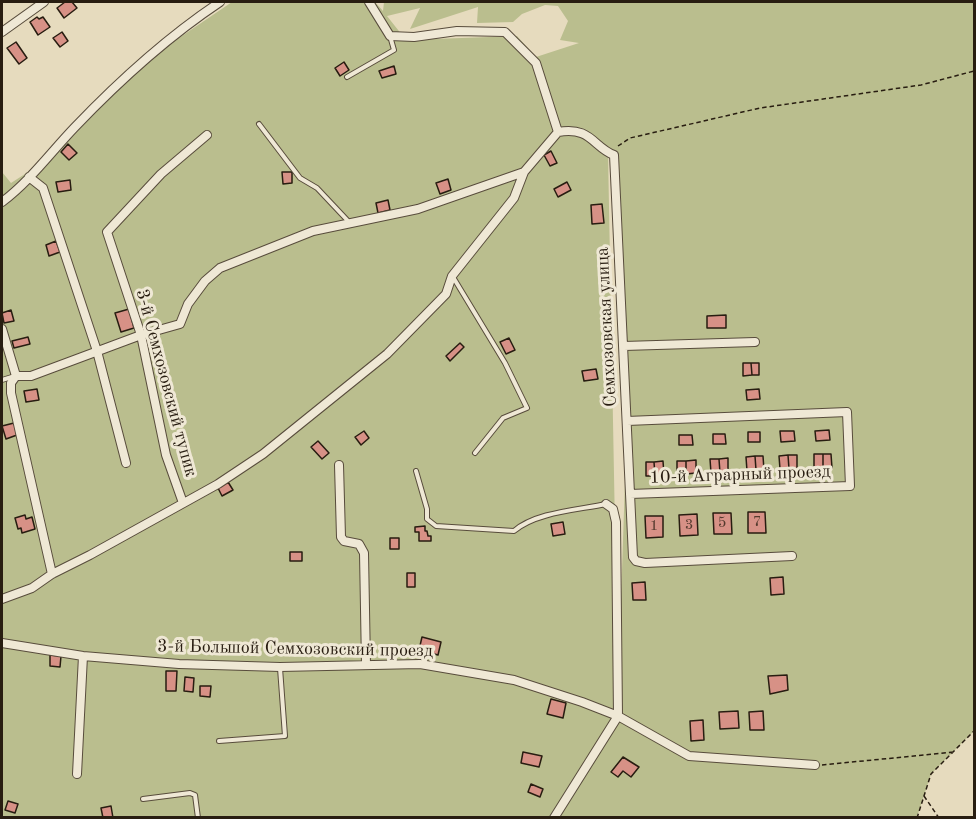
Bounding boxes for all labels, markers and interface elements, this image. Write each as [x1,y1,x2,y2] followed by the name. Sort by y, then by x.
[592,246,622,408] street label: Семхозовская улица
[131,287,201,479] street label: 3-й Семхозовский тупик
[649,461,831,489] street label: 10-й Аграрный проезд
[753,513,761,531] house number: 7
[718,514,726,532] house number: 5
[685,516,693,534] house number: 3
[650,517,658,535] house number: 1
[157,636,433,662] street label: 3-й Большой Семхозовский проезд

